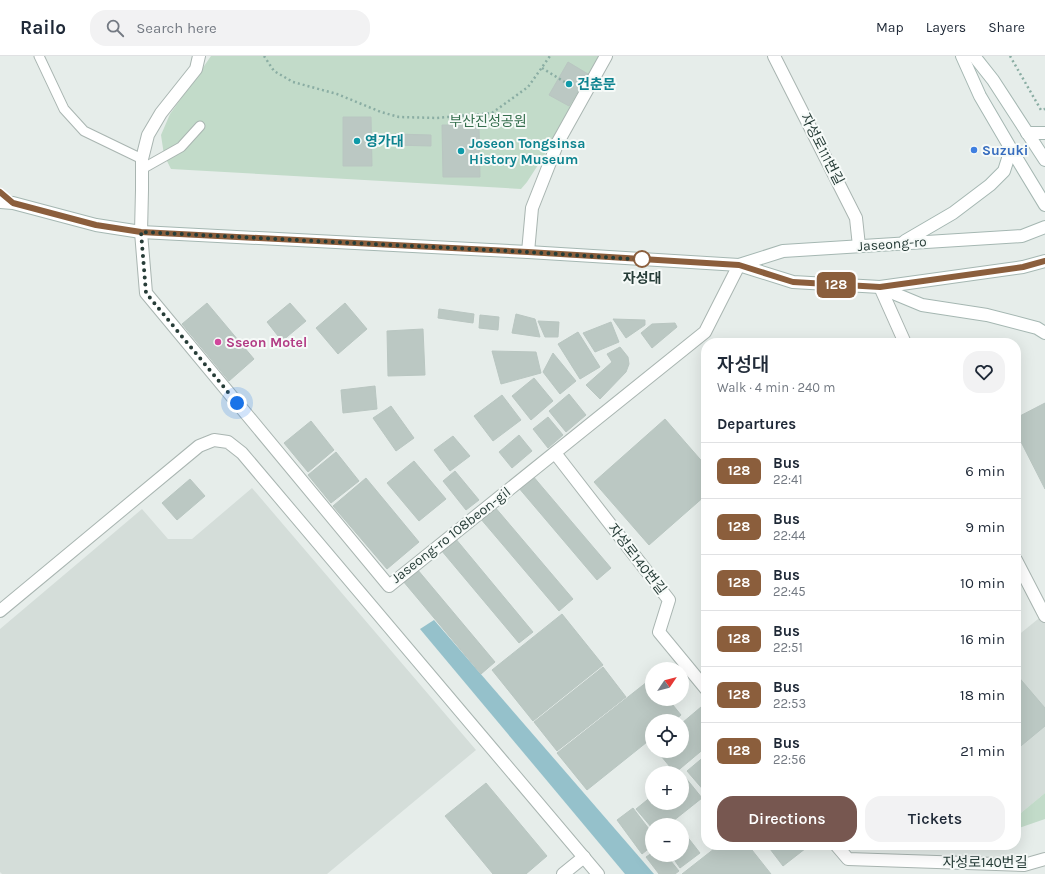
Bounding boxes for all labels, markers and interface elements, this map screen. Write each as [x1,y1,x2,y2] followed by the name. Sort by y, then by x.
[90,10,370,46] search box
[20,17,66,39] text: Railo
[104,17,126,39] icon: search
[136,19,217,37] text: Search here
[876,19,904,36] text: Map
[926,19,966,36] text: Layers
[988,19,1025,36] text: Share
[577,76,616,93] place label: 건춘문
[564,79,574,89] marker: 건춘문
[797,110,847,188] street label: 자성로111번길
[449,113,527,130] park label: 부산진성공원
[365,133,404,150] place label: 영가대
[469,135,585,168] place label: Joseon Tongsinsa History Museum
[352,136,362,146] marker: 영가대
[982,142,1028,159] place label: Suzuki
[969,145,979,155] marker: Suzuki
[456,146,466,156] marker: Joseon Tongsinsa History Museum
[857,233,927,255] street label: Jaseong-ro
[633,250,651,268] marker: 자성대
[623,270,661,287] place label: 자성대
[813,272,859,298] line badge: 128
[825,276,847,293] text: 128
[226,334,307,351] place label: Sseon Motel
[213,337,223,347] marker: Sseon Motel
[963,351,1005,393] button: heart
[717,354,769,376] text: 자성대
[717,380,835,395] text: Walk · 4 min · 240 m
[227,393,247,413] your location
[717,415,796,433] text: Departures
[773,454,800,472] text: Bus
[728,462,750,479] text: 128
[965,462,1005,480] text: 6 min
[773,472,803,487] text: 22:41
[388,483,514,587] street label: Jaseong-ro 108beon-gil
[773,510,800,528] text: Bus
[728,518,750,535] text: 128
[965,518,1005,536] text: 9 min
[604,520,670,598] street label: 자성로140번길
[773,528,806,543] text: 22:44
[773,566,800,584] text: Bus
[728,574,750,591] text: 128
[960,574,1005,592] text: 10 min
[773,584,806,599] text: 22:45
[773,622,800,640] text: Bus
[728,630,750,647] text: 128
[960,630,1005,648] text: 16 min
[773,640,803,655] text: 22:51
[645,662,689,706] north arrow
[645,662,689,862] map controls
[773,678,800,696] text: Bus
[728,686,750,703] text: 128
[960,686,1005,704] text: 18 min
[773,696,806,711] text: 22:53
[645,714,689,758] button: locate
[773,734,800,752] text: Bus
[728,742,750,759] text: 128
[960,742,1005,760] text: 21 min
[773,752,806,767] text: 22:56
[645,766,689,810] button: +
[717,796,857,842] button: Directions
[865,796,1005,842] button: Tickets
[645,818,689,862] button: −
[942,854,1028,871] street label: 자성로140번길

